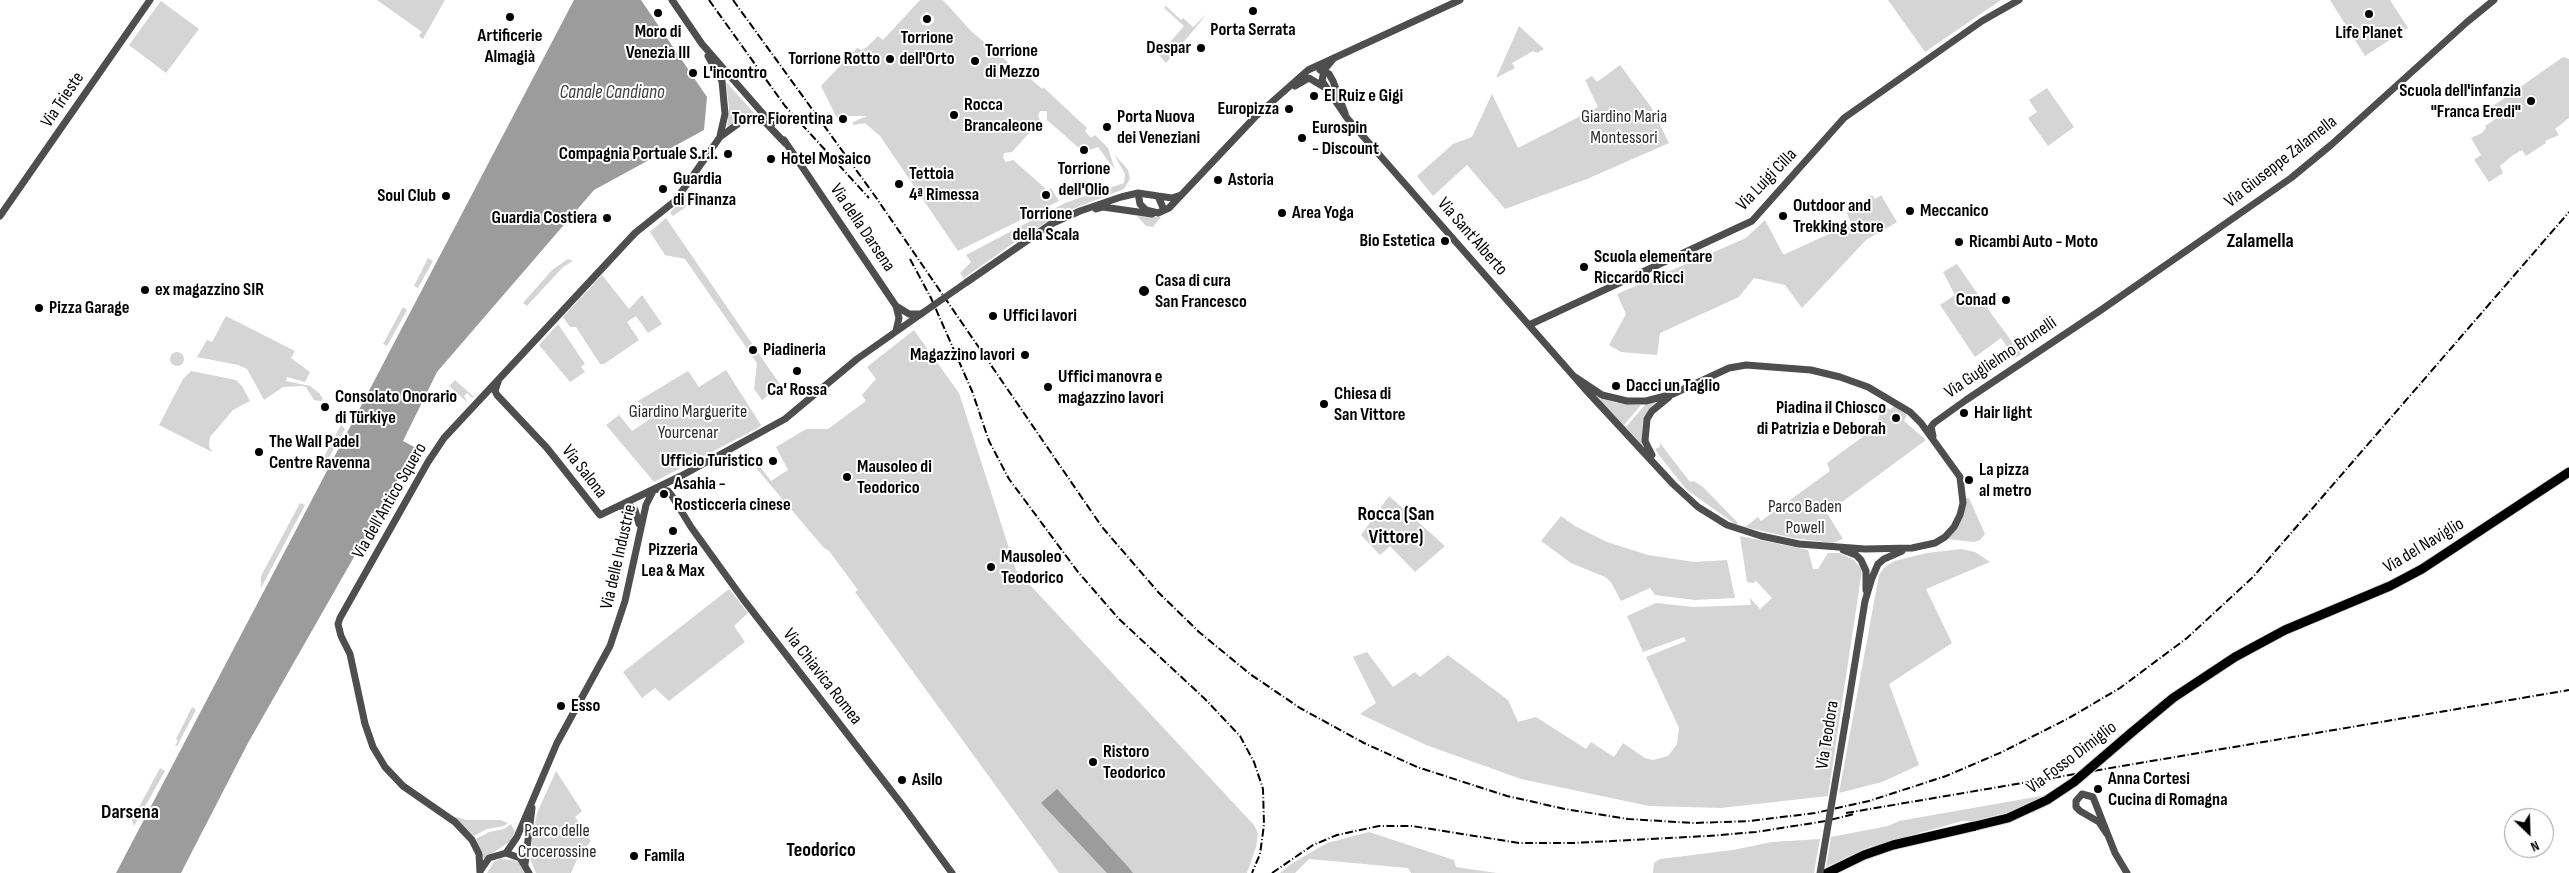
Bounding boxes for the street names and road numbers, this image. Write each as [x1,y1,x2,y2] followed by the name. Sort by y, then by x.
[37,68,89,132] street label: Via Trieste
[2220,111,2342,213] street label: Via Giuseppe Zalamella
[1732,144,1802,216] street label: Via Luigi Cilla
[825,180,899,276] street label: Via della Darsena
[1432,194,1512,280] street label: Via Sant'Alberto
[1941,313,2061,403] street label: Via Guglielmo Brunelli
[348,439,432,563] street label: Via dell'Antico Squero
[557,441,611,503] street label: Via Salona
[596,503,642,611] street label: Via delle Industrie
[2380,514,2468,578] street label: Via del Naviglio
[778,625,866,729] street label: Via Chiavica Romea
[1812,699,1844,771] street label: Via Teodora
[2023,717,2121,799] street label: Via Fosso Dimiglio

